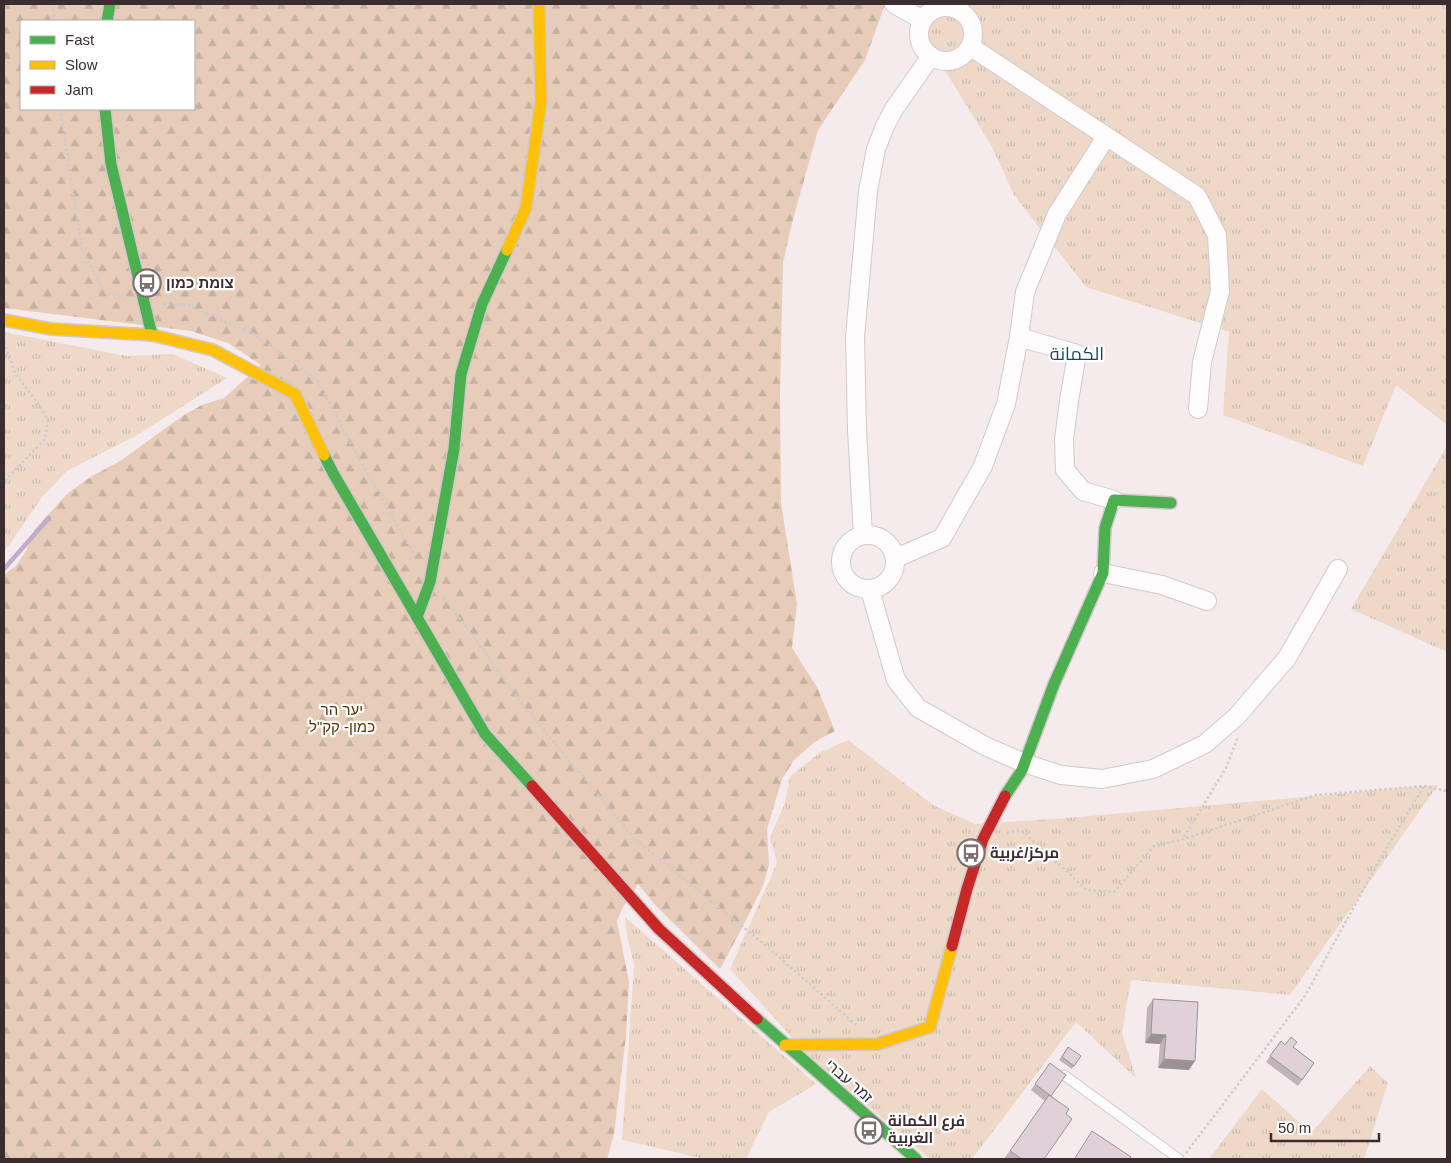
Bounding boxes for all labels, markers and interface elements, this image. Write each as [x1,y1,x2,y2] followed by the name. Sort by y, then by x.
[20,20,195,110] legend
[65,31,95,48] text: Fast
[65,56,98,73] text: Slow
[65,81,93,98] text: Jam
[132,268,162,298] bus stop icon: צומת כמון
[166,274,234,291] place label: צומת כמון
[1050,344,1104,364] district label: الكمانة
[309,701,375,735] park label: יער הר כמון- קק"ל
[956,838,986,868] bus stop icon: مركز/غربية
[990,844,1059,862] place label: مركز/غربية
[822,1056,876,1106] street label: זמר עברי
[1271,1110,1378,1142] scale bar
[888,1112,965,1147] place label: فرع الكمانة الغربية
[854,1115,884,1145] bus stop icon: فرع الكمانة الغربية
[1278,1119,1311,1136] text: 50 m

